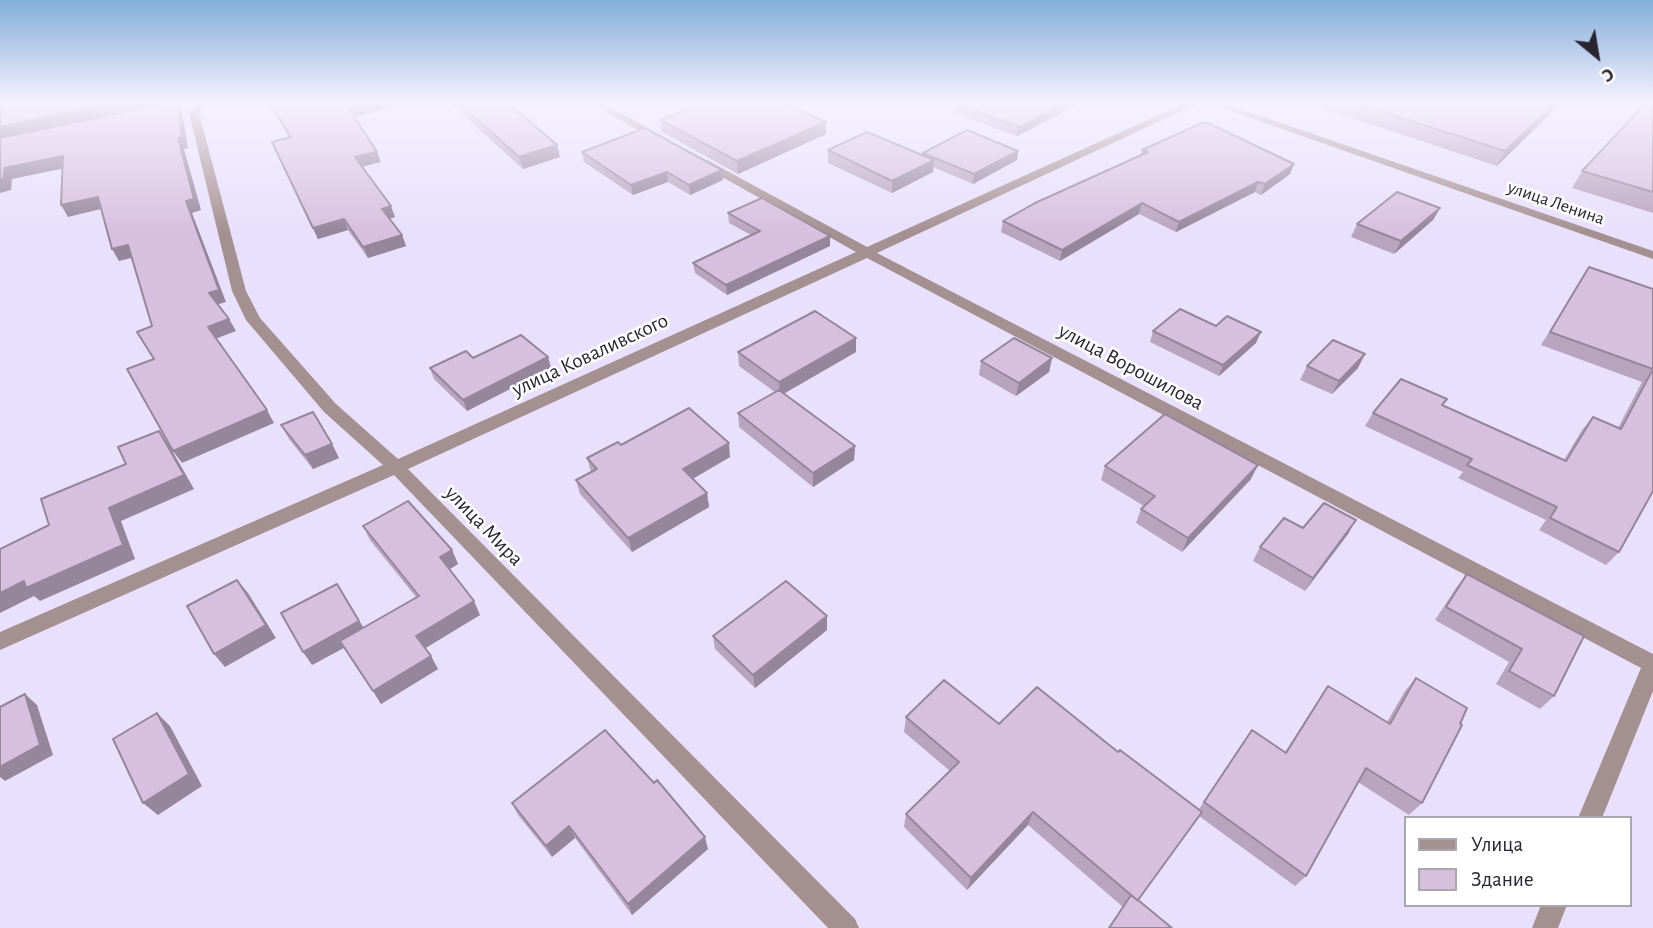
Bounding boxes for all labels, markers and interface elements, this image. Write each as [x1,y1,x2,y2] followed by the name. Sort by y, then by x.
[1562,21,1632,91] north arrow
[1598,64,1617,85] text: С
[1505,176,1607,230] street label: улица Ленина
[508,308,672,402] street label: улица Коваливского
[1054,318,1208,416] street label: улица Ворошилова
[440,481,528,571] street label: улица Мира
[1404,816,1632,907] legend
[1471,834,1523,855] text: Улица
[1471,869,1534,890] text: Здание

